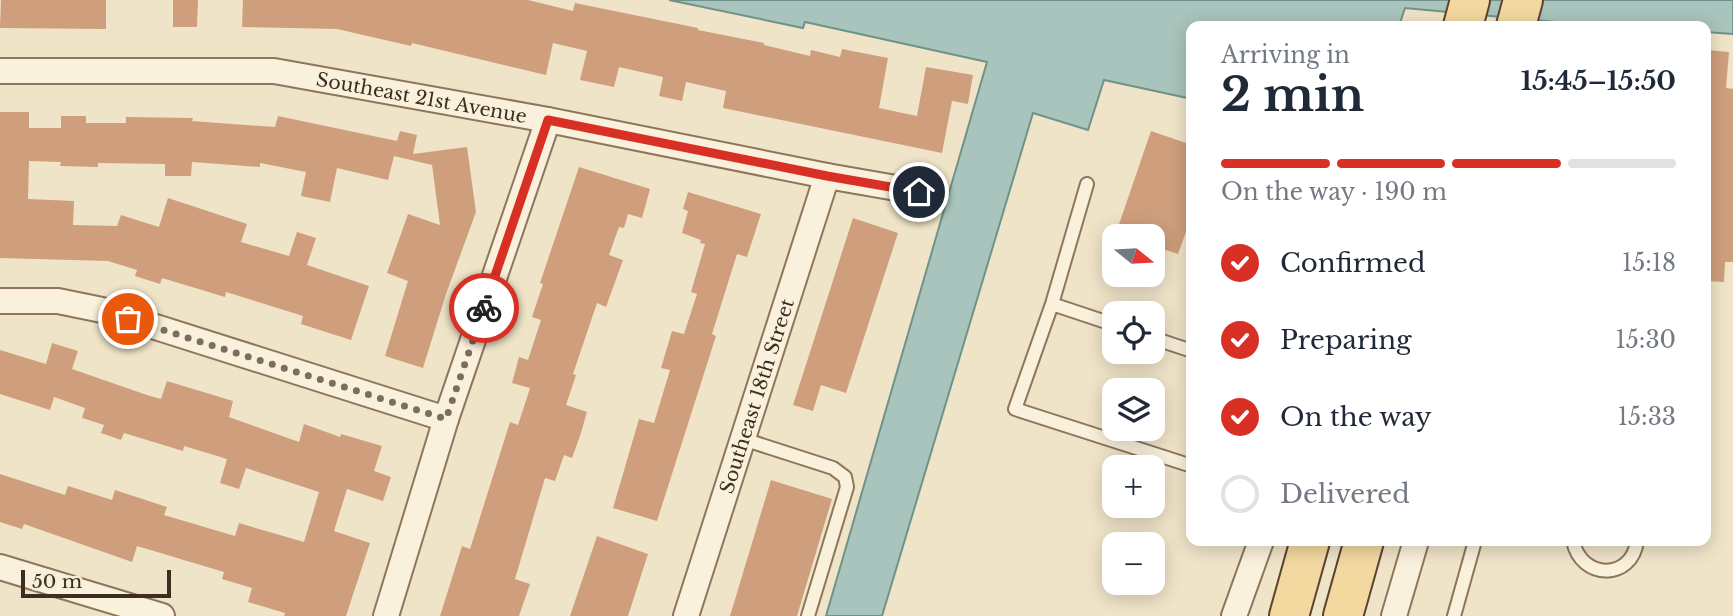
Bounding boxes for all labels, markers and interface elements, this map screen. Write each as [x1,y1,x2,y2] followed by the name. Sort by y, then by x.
[1221,41,1350,69] text: Arriving in
[1521,65,1676,97] text: 15:45–15:50
[1221,66,1364,123] text: 2 min
[314,68,529,128] street label: Southeast 21st Avenue
[889,162,949,222] pin
[900,173,938,211] icon: home
[1221,178,1447,206] text: On the way · 190 m
[1102,224,1166,287] north arrow
[1102,224,1165,595] map controls
[1221,244,1259,282] icon: check
[1280,247,1425,279] text: Confirmed
[1622,249,1676,277] text: 15:18
[449,273,519,343] courier
[98,289,158,349] pin
[465,289,503,327] icon: bike
[715,295,799,496] street label: Southeast 18th Street
[109,300,147,338] icon: bag
[1102,301,1165,364] button: locate
[1221,321,1259,359] icon: check
[1280,324,1412,356] text: Preparing
[1616,326,1676,354] text: 15:30
[1102,378,1165,441] button: layers
[1221,398,1259,436] icon: check
[1280,401,1432,433] text: On the way
[1618,403,1676,431] text: 15:33
[1102,455,1165,518] button: +
[1280,478,1410,510] text: Delivered
[1102,532,1165,595] button: −
[21,567,172,599] scale bar
[32,570,82,593] text: 50 m

